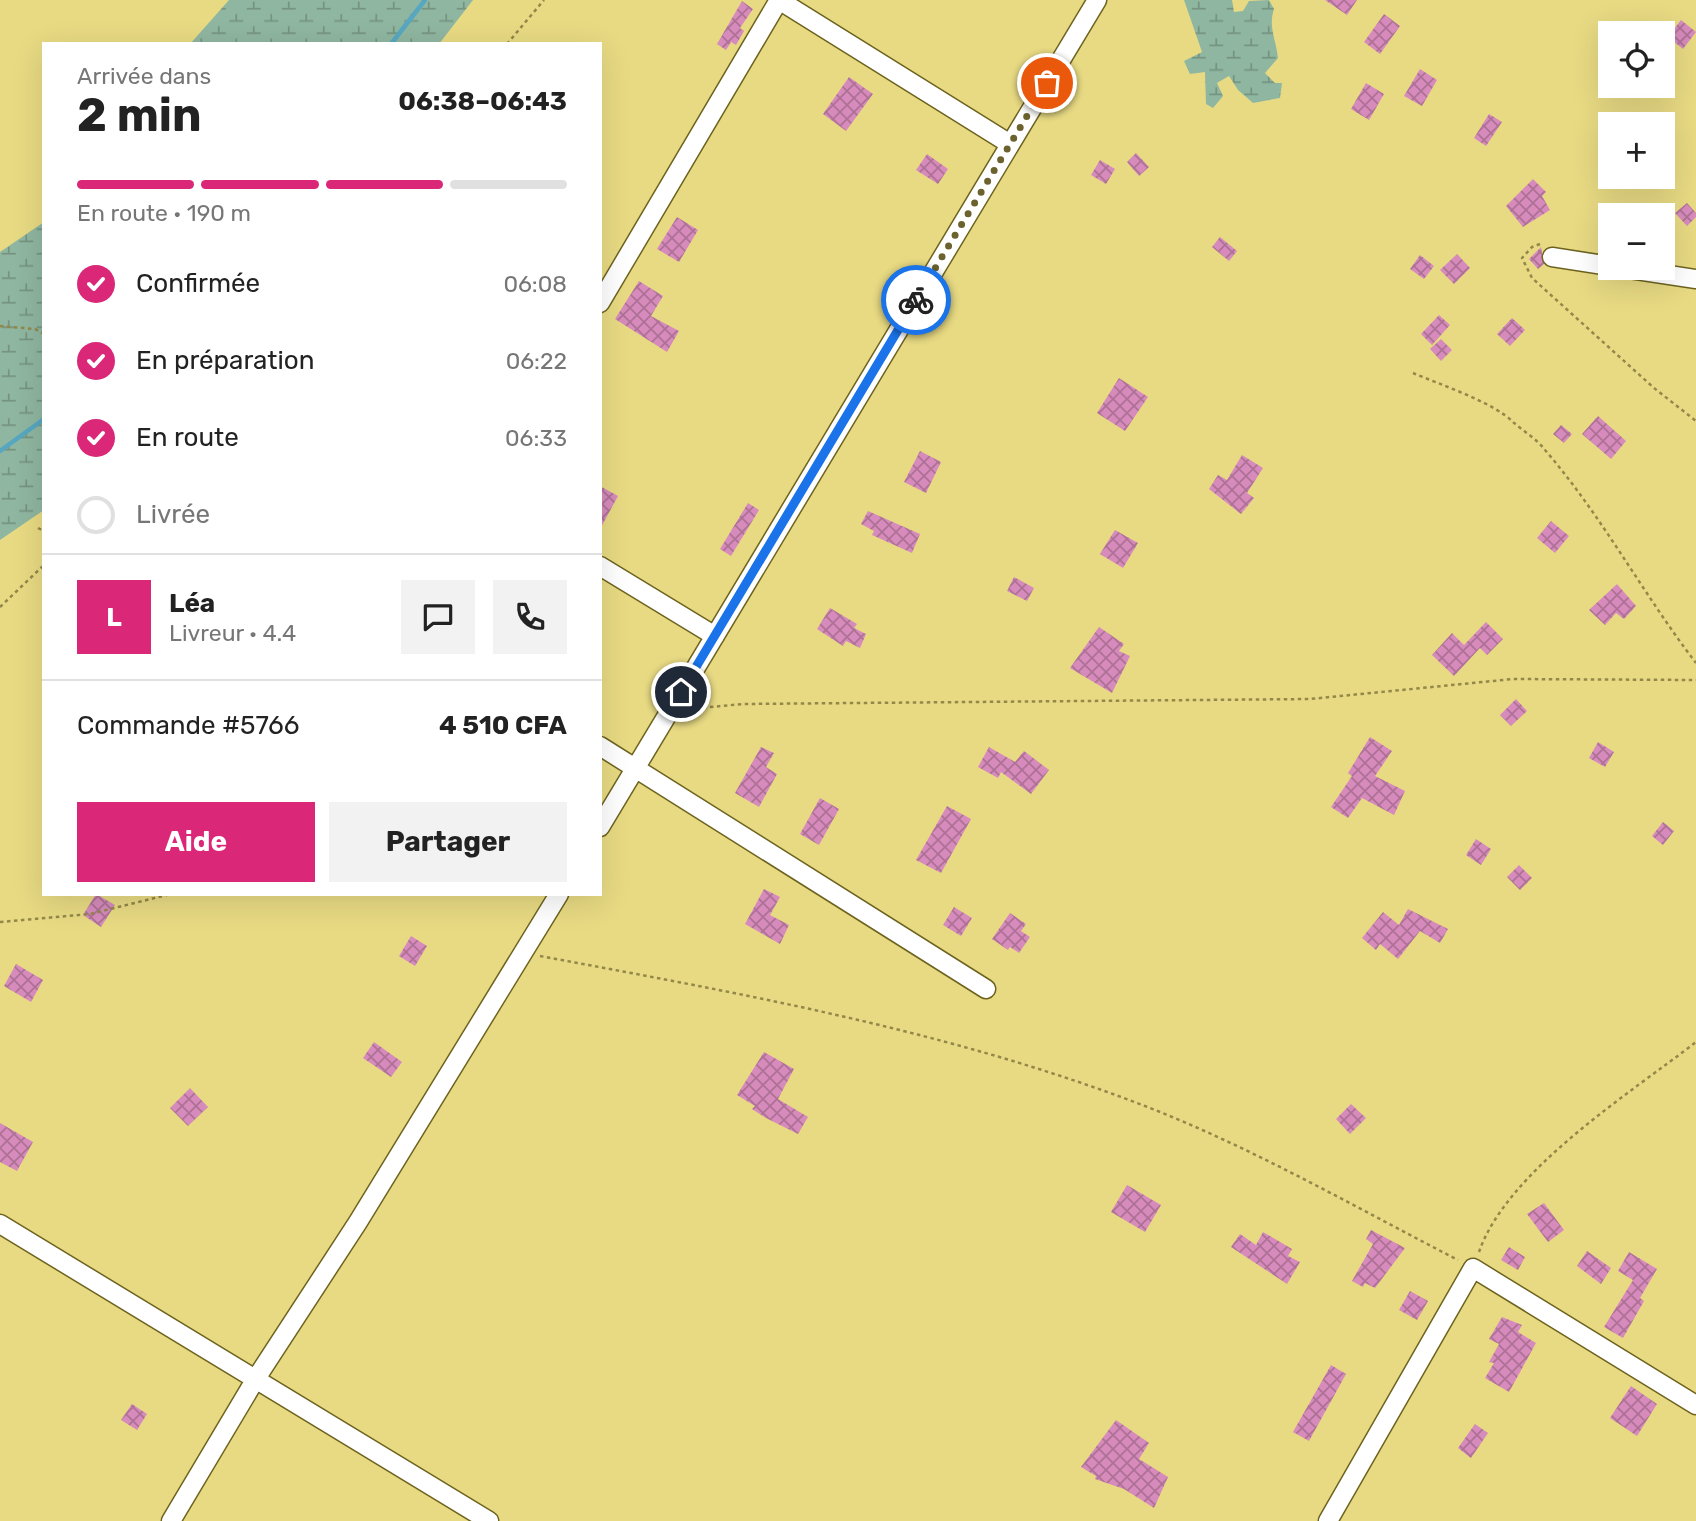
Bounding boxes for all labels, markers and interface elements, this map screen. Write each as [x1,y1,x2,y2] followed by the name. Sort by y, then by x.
[1598,21,1675,280] map controls
[1598,21,1675,98] button: locate
[1017,53,1077,113] pin
[77,62,211,90] text: Arrivée dans
[1028,64,1066,102] icon: bag
[398,86,567,117] text: 06:38–06:43
[77,88,202,143] text: 2 min
[1598,112,1675,189] button: +
[77,199,251,227] text: En route · 190 m
[1598,203,1675,280] button: −
[77,265,115,303] icon: check
[881,265,951,335] courier
[136,268,260,299] text: Confirmée
[503,270,567,298] text: 06:08
[897,281,935,319] icon: bike
[77,342,115,380] icon: check
[136,345,314,376] text: En préparation
[506,347,567,375] text: 06:22
[77,419,115,457] icon: check
[136,422,239,453] text: En route
[505,424,567,452] text: 06:33
[136,499,210,530] text: Livrée
[401,580,475,654] button: chat
[493,580,567,654] button: phone
[169,588,215,619] text: Léa
[106,602,122,633] text: L
[169,619,296,647] text: Livreur · 4.4
[651,662,711,722] pin
[662,673,700,711] icon: home
[77,710,299,741] text: Commande #5766
[439,710,567,741] text: 4 510 CFA
[77,802,315,882] button: Aide
[329,802,567,882] button: Partager

